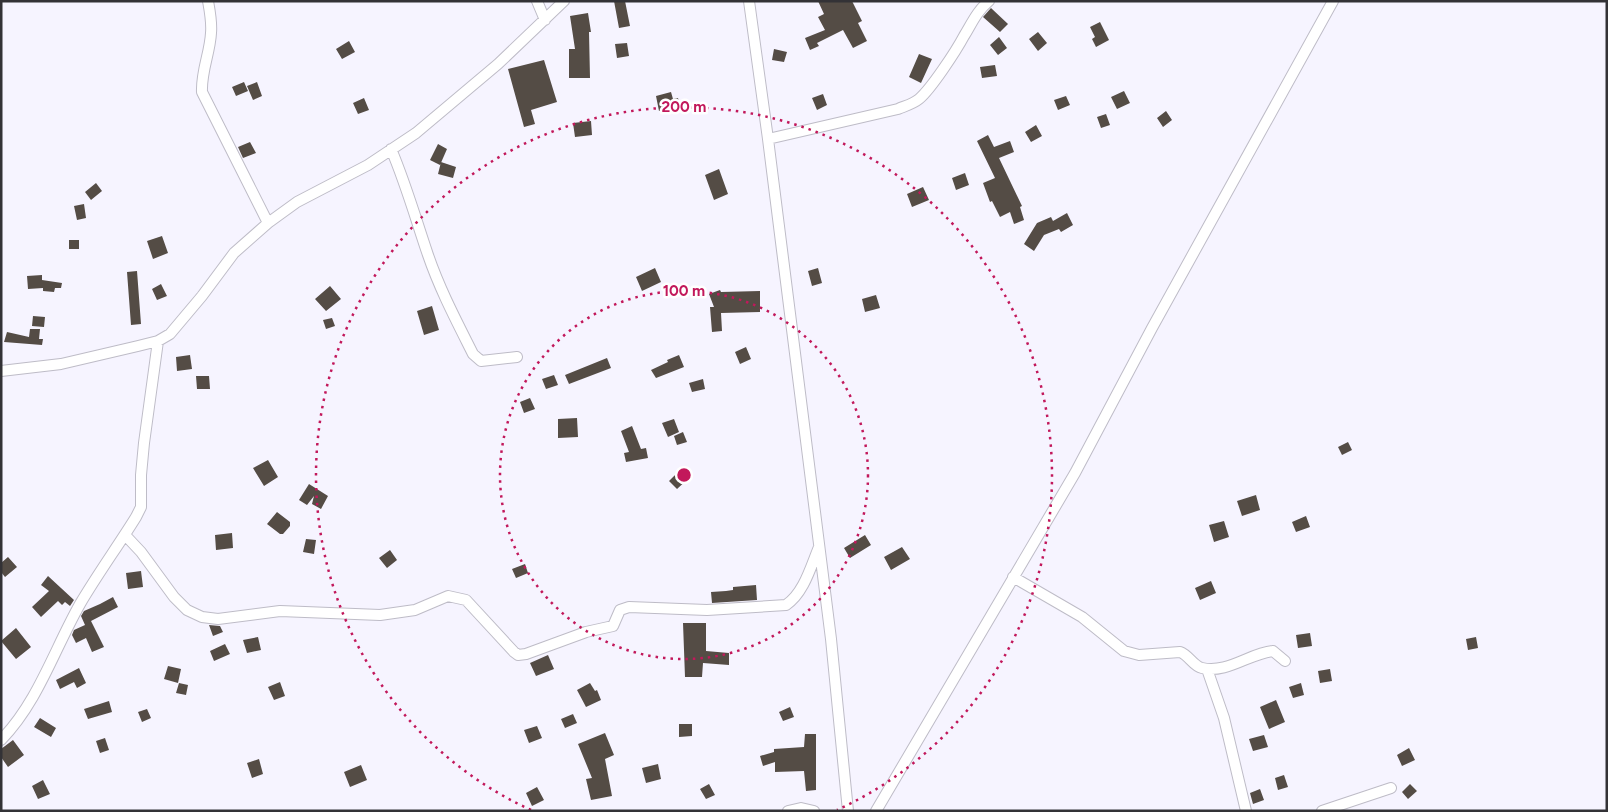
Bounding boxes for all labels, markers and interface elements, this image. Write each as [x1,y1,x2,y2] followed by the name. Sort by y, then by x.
[662,98,706,116] text: 200 m
[663,282,705,300] text: 100 m
[675,466,693,484] centre of rings

